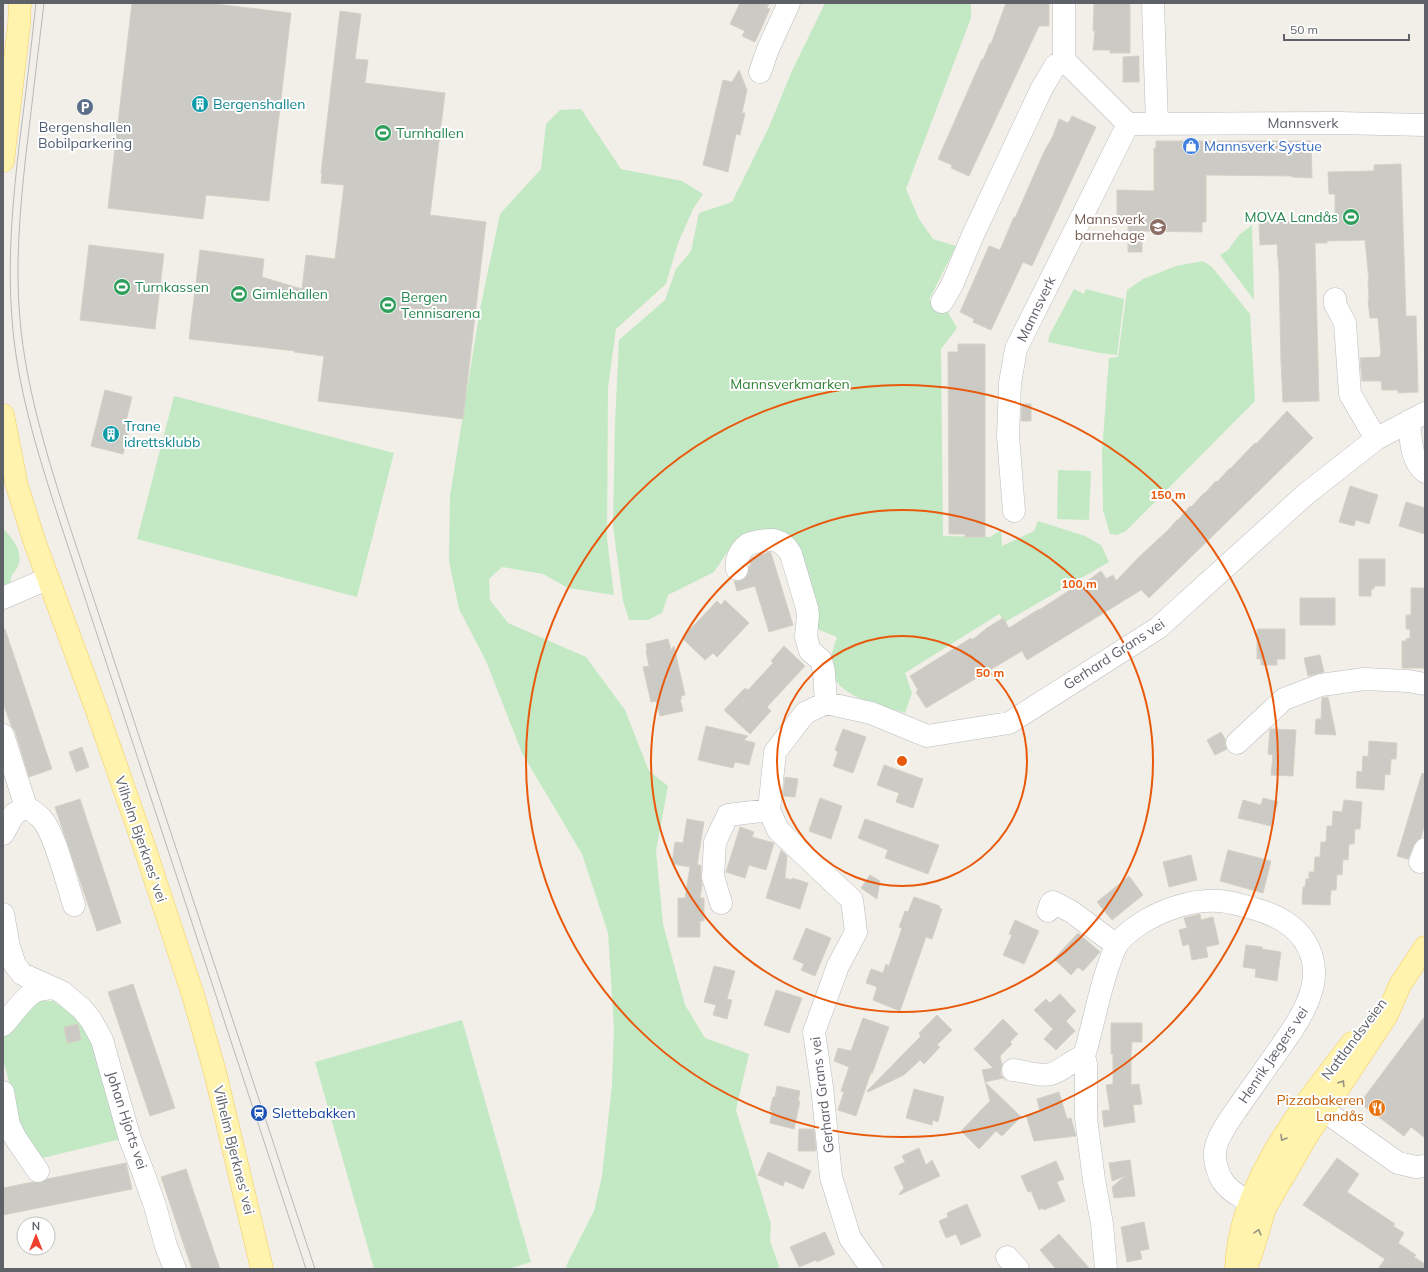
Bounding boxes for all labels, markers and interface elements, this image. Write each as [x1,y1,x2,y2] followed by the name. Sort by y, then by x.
[1284,16,1409,42] scale bar
[1290,22,1318,37] text: 50 m
[190,94,210,114] building icon: Bergenshallen
[213,95,305,113] place label: Bergenshallen
[75,97,95,117] parking icon: Bergenshallen Bobilparkering
[1268,114,1339,132] street label: Mannsverk
[38,118,132,152] place label: Bergenshallen Bobilparkering
[373,123,393,143] sports icon: Turnhallen
[396,124,464,142] place label: Turnhallen
[1181,136,1201,156] shop icon: Mannsverk Systue
[1204,137,1322,155] place label: Mannsverk Systue
[1341,207,1361,227] sports icon: MOVA Landås
[1244,208,1338,226] place label: MOVA Landås
[1074,210,1146,244] place label: Mannsverk barnehage
[1148,217,1168,237] school or university icon: Mannsverk barnehage
[1012,273,1060,345] street label: Mannsverk
[112,277,132,297] sports icon: Turnkassen
[135,278,209,296] place label: Turnkassen
[229,284,249,304] sports icon: Gimlehallen
[252,285,328,303] place label: Gimlehallen
[401,288,480,322] place label: Bergen Tennisarena
[378,295,398,315] sports icon: Bergen Tennisarena
[730,375,850,393] park label: Mannsverkmarken
[124,417,200,451] place label: Trane idrettsklubb
[101,424,121,444] building icon: Trane idrettsklubb
[1150,487,1186,502] text: 150 m
[1061,576,1097,591] text: 100 m
[1060,615,1168,693] street label: Gerhard Grans vei
[976,665,1004,680] text: 50 m
[895,754,909,768] centre of rings
[111,774,171,904] street label: Vilhelm Bjerknes' vei
[1317,995,1391,1083] street label: Nattlandsveien
[1234,1003,1312,1107] street label: Henrik Jægers vei
[806,1036,838,1154] street label: Gerhard Grans vei
[103,1069,151,1171] street label: Johan Hjorts vei
[1337,1080,1345,1087] one-way arrow
[209,1084,259,1216] street label: Vilhelm Bjerknes' vei
[1276,1091,1364,1125] place label: Pizzabakeren Landås
[1367,1098,1387,1118] restaurant icon: Pizzabakeren Landås
[249,1103,269,1123] station icon: Slettebakken
[272,1104,356,1122] place label: Slettebakken
[1281,1134,1288,1141] one-way arrow
[16,1216,56,1256] north arrow
[32,1219,40,1233] text: N
[1253,1229,1262,1236] one-way arrow

